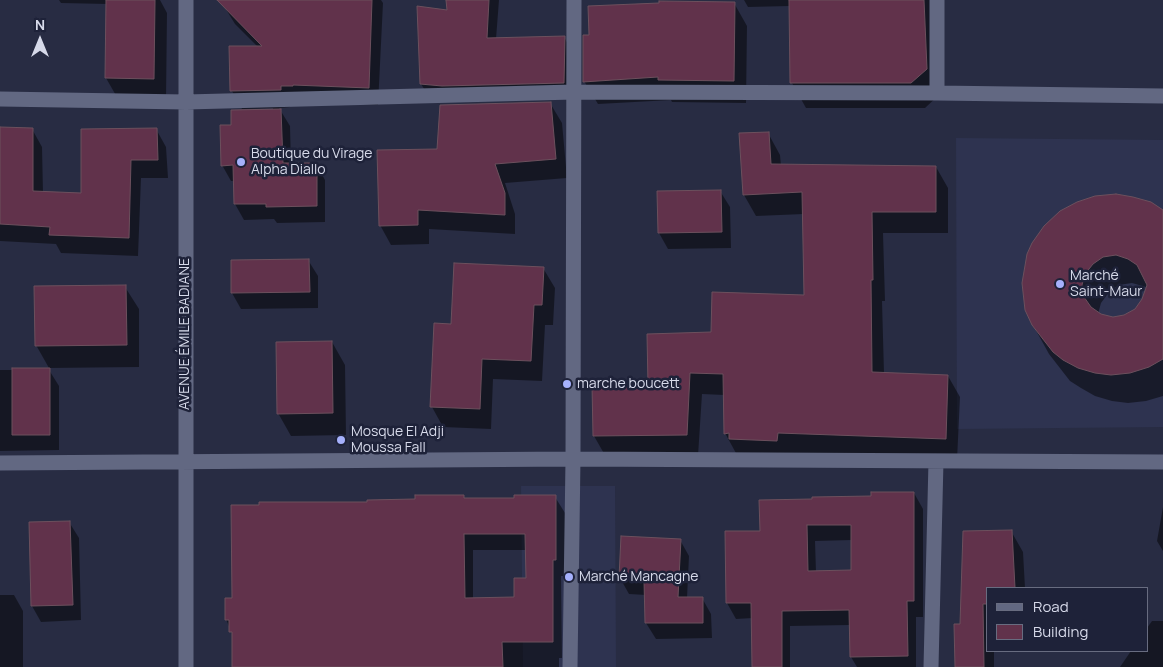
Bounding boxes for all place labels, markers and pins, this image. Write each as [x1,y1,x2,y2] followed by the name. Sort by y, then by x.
[251,146,373,178] place label: Boutique du Virage Alpha Diallo
[235,156,247,168] marker: Boutique du Virage Alpha Diallo
[1070,268,1142,300] place label: Marché Saint-Maur
[1054,278,1066,290] marker: Marché Saint-Maur
[577,376,680,392] place label: marche boucett
[561,378,573,390] marker: marche boucett
[351,424,444,457] place label: Mosque El Adji Moussa Fall
[335,434,347,446] marker: Mosque El Adji Moussa Fall
[579,569,699,585] place label: Marché Mancagne
[563,571,575,583] marker: Marché Mancagne

